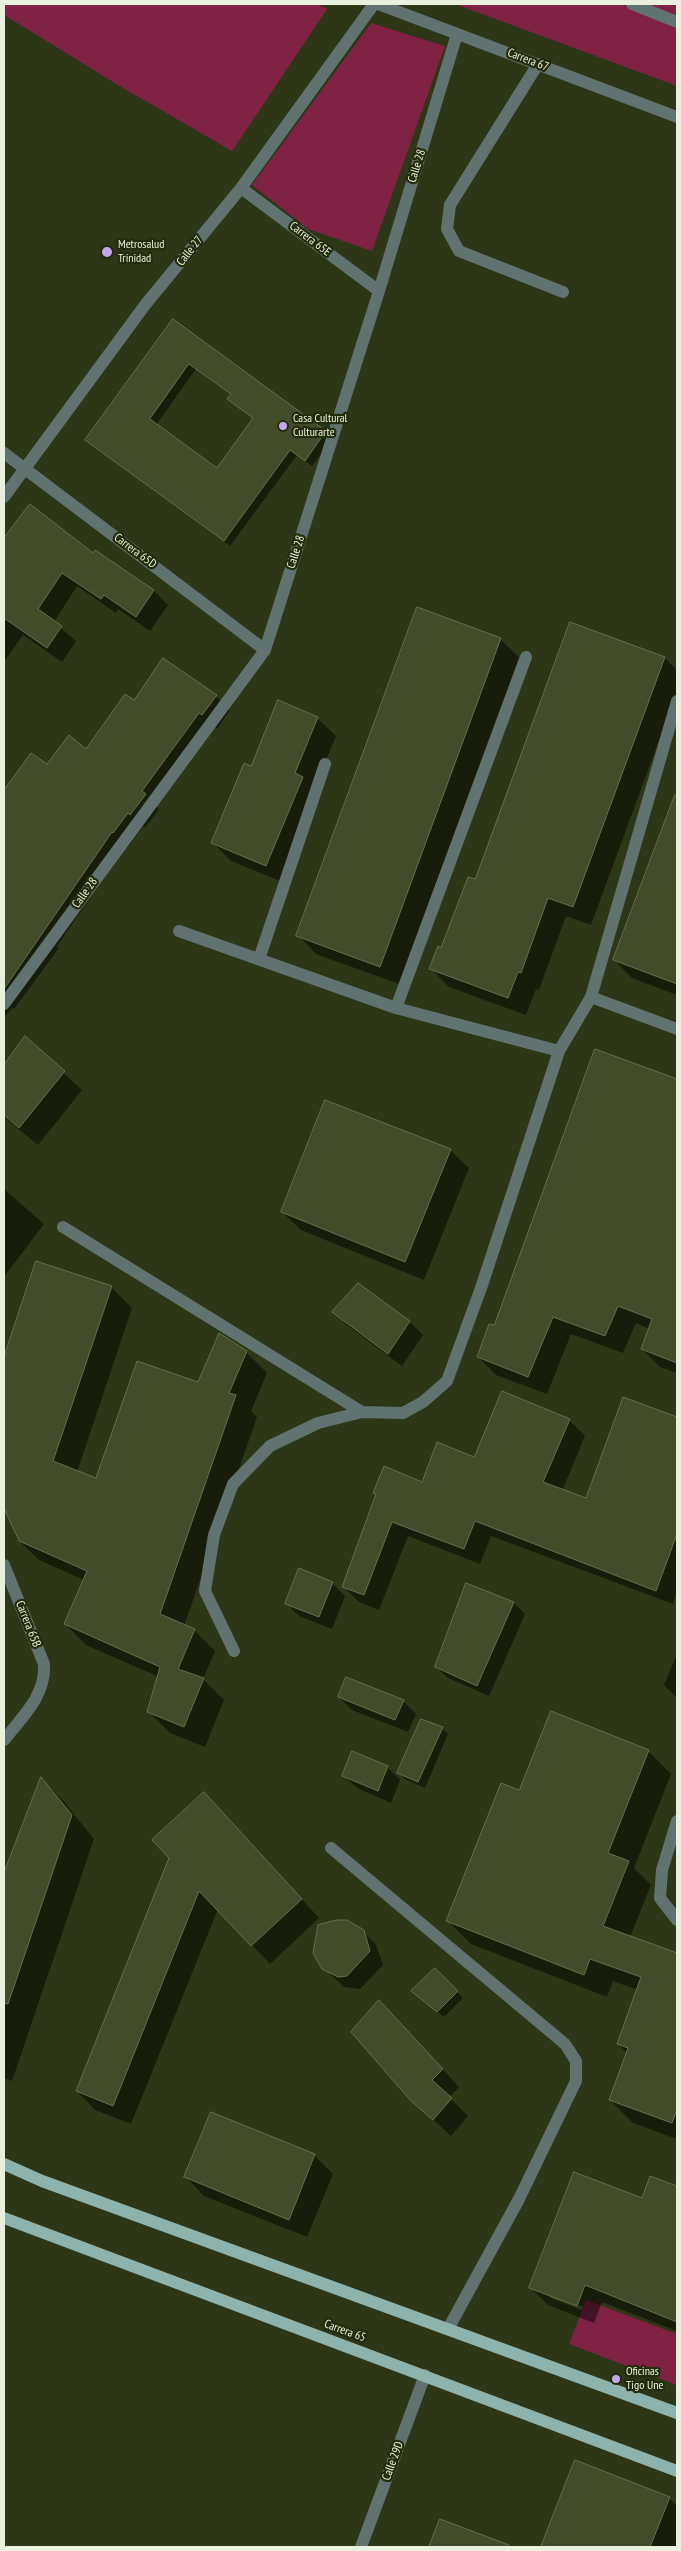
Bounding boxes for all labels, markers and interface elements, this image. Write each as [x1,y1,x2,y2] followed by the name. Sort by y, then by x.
[505,46,551,74] street label: Carrera 67
[405,148,429,184] street label: Calle 28
[286,219,334,259] street label: Carrera 65E
[174,233,206,269] street label: Calle 27
[118,238,164,266] place label: Metrosalud Trinidad
[100,245,114,259] marker: Metrosalud Trinidad
[293,412,347,440] place label: Casa Cultural Culturarte
[277,420,289,432] marker: Casa Cultural Culturarte
[111,530,159,572] street label: Carrera 65D
[284,534,308,570] street label: Calle 28
[69,875,101,911] street label: Calle 28
[12,1599,44,1649] street label: Carrera 65B
[322,2317,368,2345] street label: Carrera 65
[626,2365,663,2393] place label: Oficinas Tigo Une
[610,2373,622,2385] marker: Oficinas Tigo Une
[379,2440,407,2482] street label: Calle 29D

